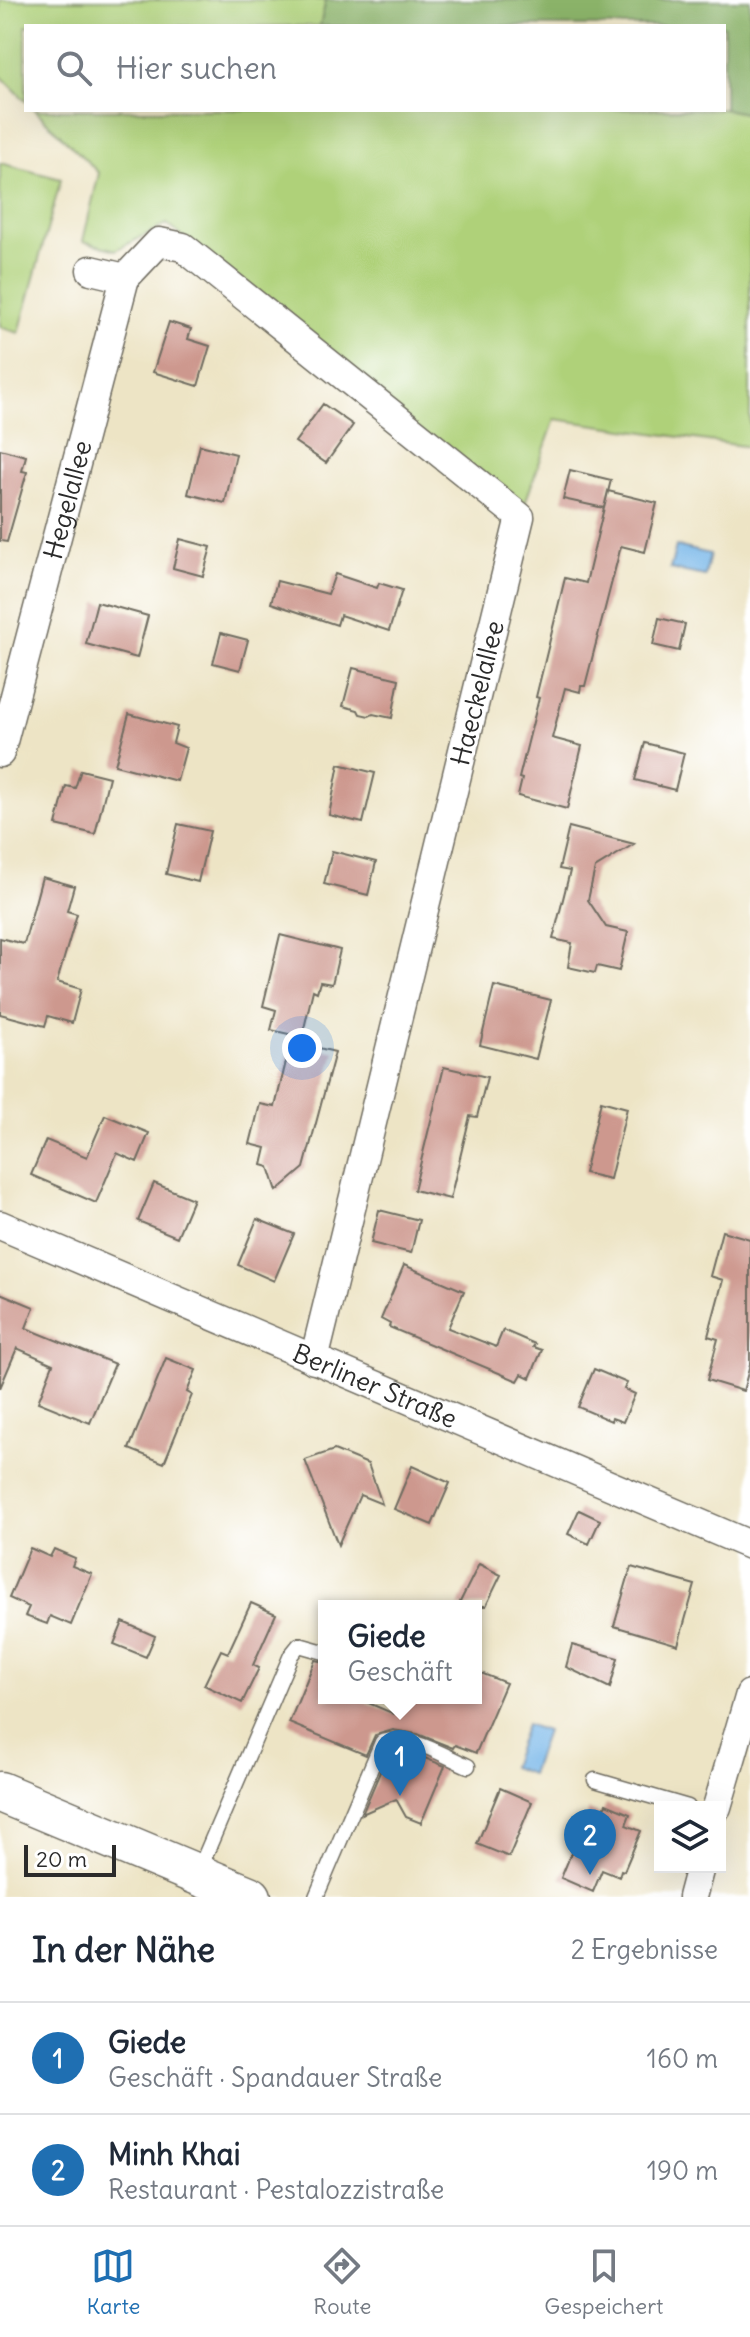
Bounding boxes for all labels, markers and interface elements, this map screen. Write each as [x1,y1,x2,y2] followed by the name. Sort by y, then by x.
[24,24,726,112] search box
[52,46,96,90] icon: search
[116,49,277,87] text: Hier suchen
[35,437,98,563] street label: Hegelallee
[443,617,511,769] street label: Haeckelallee
[282,1028,322,1068] your location
[288,1336,462,1435] street label: Berliner Straße
[318,1600,482,1704] popup
[348,1617,426,1655] text: Giede
[348,1655,452,1688] text: Geschäft
[374,1730,426,1796] pin: 1
[654,1801,726,1873] map controls
[654,1801,726,1873] button: layers
[564,1809,616,1875] pin: 2
[24,1841,116,1877] scale bar
[36,1845,87,1873] text: 20 m
[32,1928,215,1971] text: In der Nähe
[571,1933,718,1966] text: 2 Ergebnisse
[108,2023,186,2061] text: Giede
[53,2042,63,2075] text: 1
[647,2042,718,2075] text: 160 m
[108,2061,442,2094] text: Geschäft · Spandauer Straße
[108,2135,240,2173] text: Minh Khai
[51,2154,65,2187] text: 2
[647,2154,718,2187] text: 190 m
[108,2173,444,2206] text: Restaurant · Pestalozzistraße
[86,2244,140,2320] tab: Karte
[313,2244,371,2320] tab: Route
[544,2244,664,2320] tab: Gespeichert

